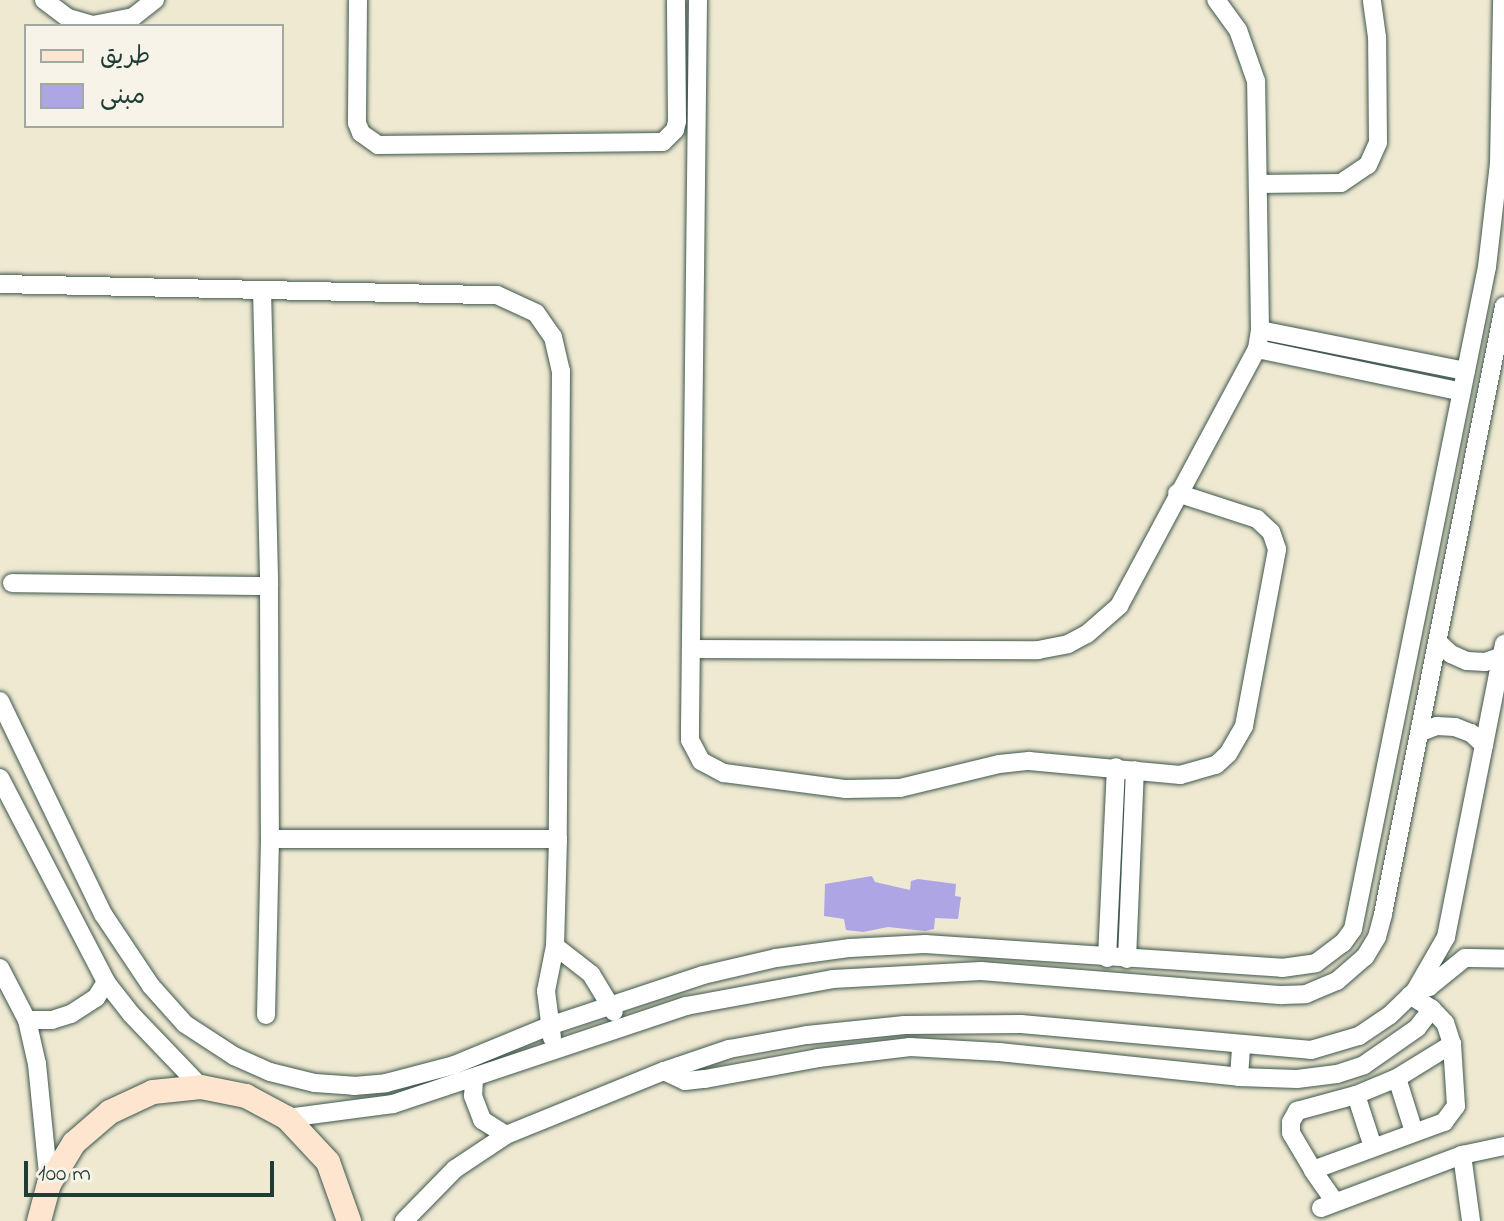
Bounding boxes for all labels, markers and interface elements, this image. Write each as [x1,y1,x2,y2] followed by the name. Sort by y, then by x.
[24,24,284,128] legend
[100,40,150,75] text: طريق
[100,80,145,115] text: مبنى
[28,1145,278,1195] scale bar
[38,1157,91,1192] text: 100 m

